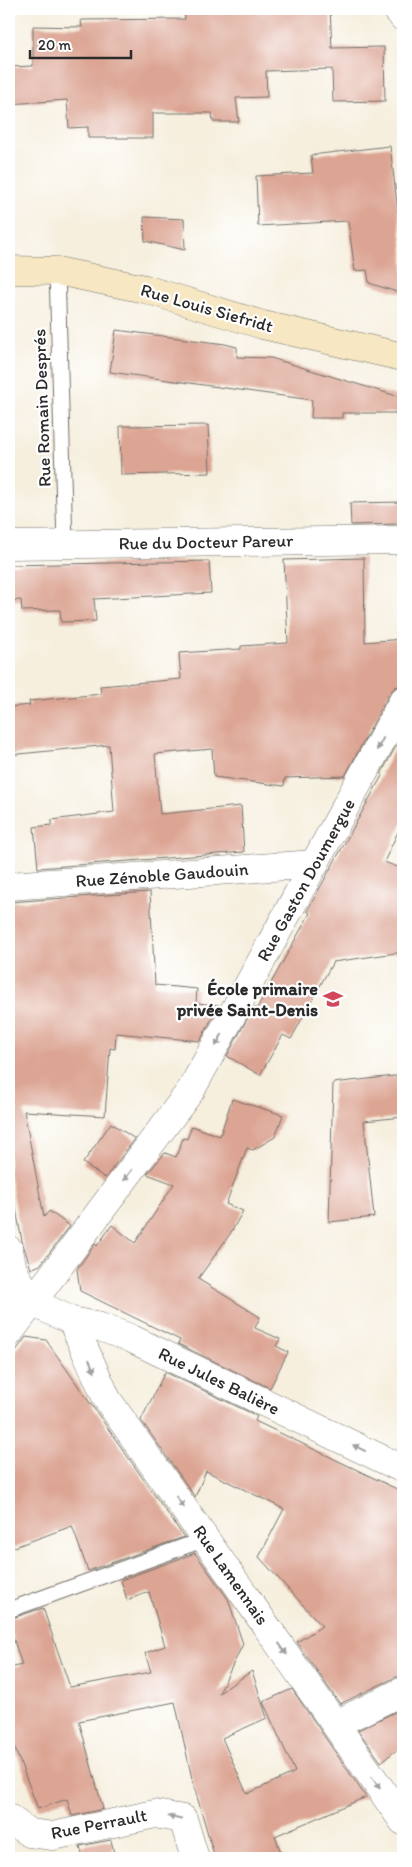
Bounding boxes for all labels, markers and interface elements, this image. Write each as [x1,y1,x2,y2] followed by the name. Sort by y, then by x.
[30,28,131,60] scale bar
[38,36,72,54] text: 20 m
[138,279,276,337] street label: Rue Louis Siefridt
[28,329,56,487] street label: Rue Romain Després
[118,529,294,555] street label: Rue du Docteur Pareur
[376,736,384,751] one-way arrow
[252,795,360,965] street label: Rue Gaston Doumergue
[75,858,250,892] street label: Rue Zénoble Gaudouin
[176,978,318,1021] place label: École primaire privée Saint-Denis
[322,988,344,1010] school or university icon: École primaire privée Saint-Denis
[214,1033,223,1047] one-way arrow
[123,1168,133,1182] one-way arrow
[155,1342,283,1420] street label: Rue Jules Balière
[89,1359,97,1373] one-way arrow
[352,1443,366,1451] one-way arrow
[175,1495,185,1509] one-way arrow
[188,1521,274,1629] street label: Rue Lamennais
[278,1643,288,1656] one-way arrow
[371,1776,381,1789] one-way arrow
[49,1804,149,1844] street label: Rue Perrault
[167,1814,183,1822] one-way arrow

